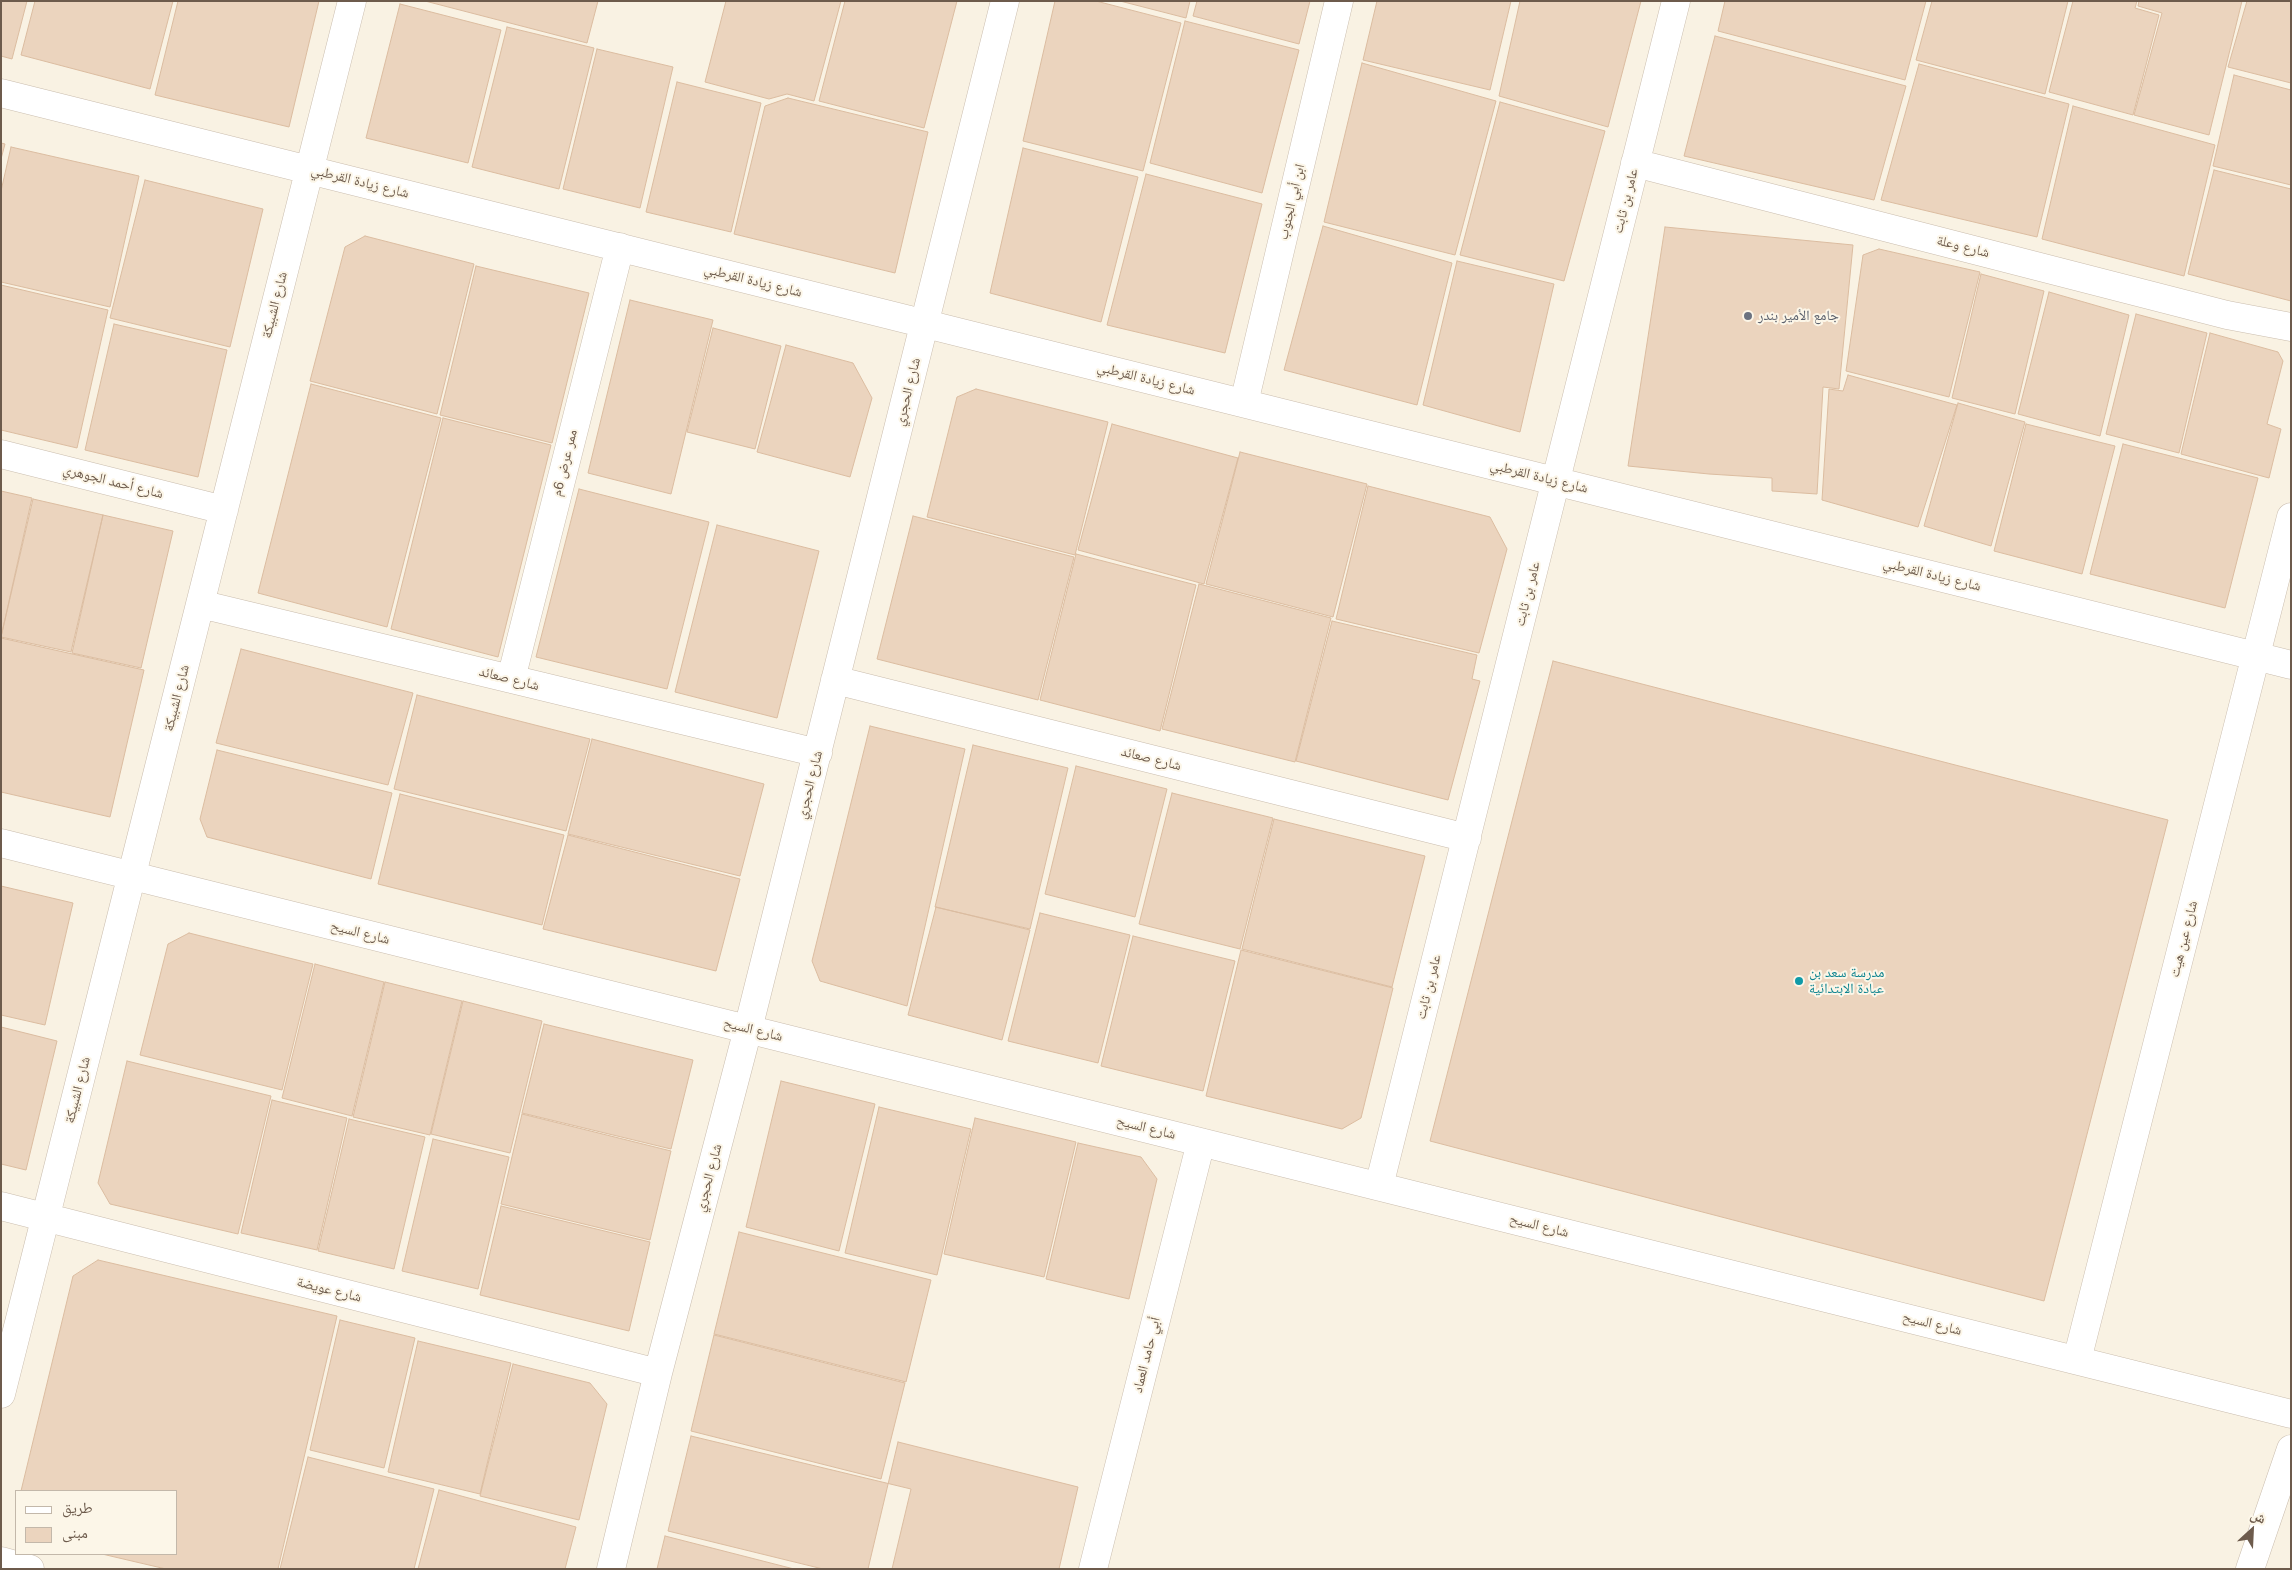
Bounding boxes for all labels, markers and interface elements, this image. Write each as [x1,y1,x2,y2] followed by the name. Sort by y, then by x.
[309,162,411,202] street label: شارع زيادة القرطبي
[1275,163,1309,241] street label: ابن أبي الجنوب
[1610,167,1642,235] street label: عامر بن ثابت
[1935,232,1991,262] street label: شارع وعلة
[702,261,804,301] street label: شارع زيادة القرطبي
[259,270,291,340] street label: شارع الشبيكة
[1758,308,1839,324] place label: جامع الأمير بندر
[1742,310,1754,322] marker: جامع الأمير بندر
[891,356,925,428] street label: شارع الحجري
[1095,359,1197,399] street label: شارع زيادة القرطبي
[549,428,581,498] street label: ممر عرض 6م
[1488,457,1590,497] street label: شارع زيادة القرطبي
[61,461,165,503] street label: شارع أحمد الجوهري
[1881,555,1983,595] street label: شارع زيادة القرطبي
[1512,560,1544,628] street label: عامر بن ثابت
[161,663,193,733] street label: شارع الشبيكة
[477,663,541,695] street label: شارع صعائد
[1119,743,1183,775] street label: شارع صعائد
[793,749,827,821] street label: شارع الحجري
[2166,899,2202,979] street label: شارع عين هيت
[329,918,391,948] street label: شارع السيح
[1413,953,1445,1021] street label: عامر بن ثابت
[1809,965,1884,998] place label: مدرسة سعد بن عبادة الابتدائية
[1793,975,1805,987] marker: مدرسة سعد بن عبادة الابتدائية
[722,1015,784,1045] street label: شارع السيح
[62,1055,94,1125] street label: شارع الشبيكة
[1115,1113,1177,1143] street label: شارع السيح
[692,1142,726,1214] street label: شارع الحجري
[1508,1211,1570,1241] street label: شارع السيح
[295,1274,363,1306] street label: شارع عويضة
[1901,1309,1963,1339] street label: شارع السيح
[1130,1315,1164,1395] street label: أبي حامد العماد
[15,1490,178,1555] legend
[62,1499,93,1516] text: طريق
[2227,1505,2277,1555] north arrow
[2248,1506,2268,1527] text: ش
[62,1524,88,1541] text: مبنى

